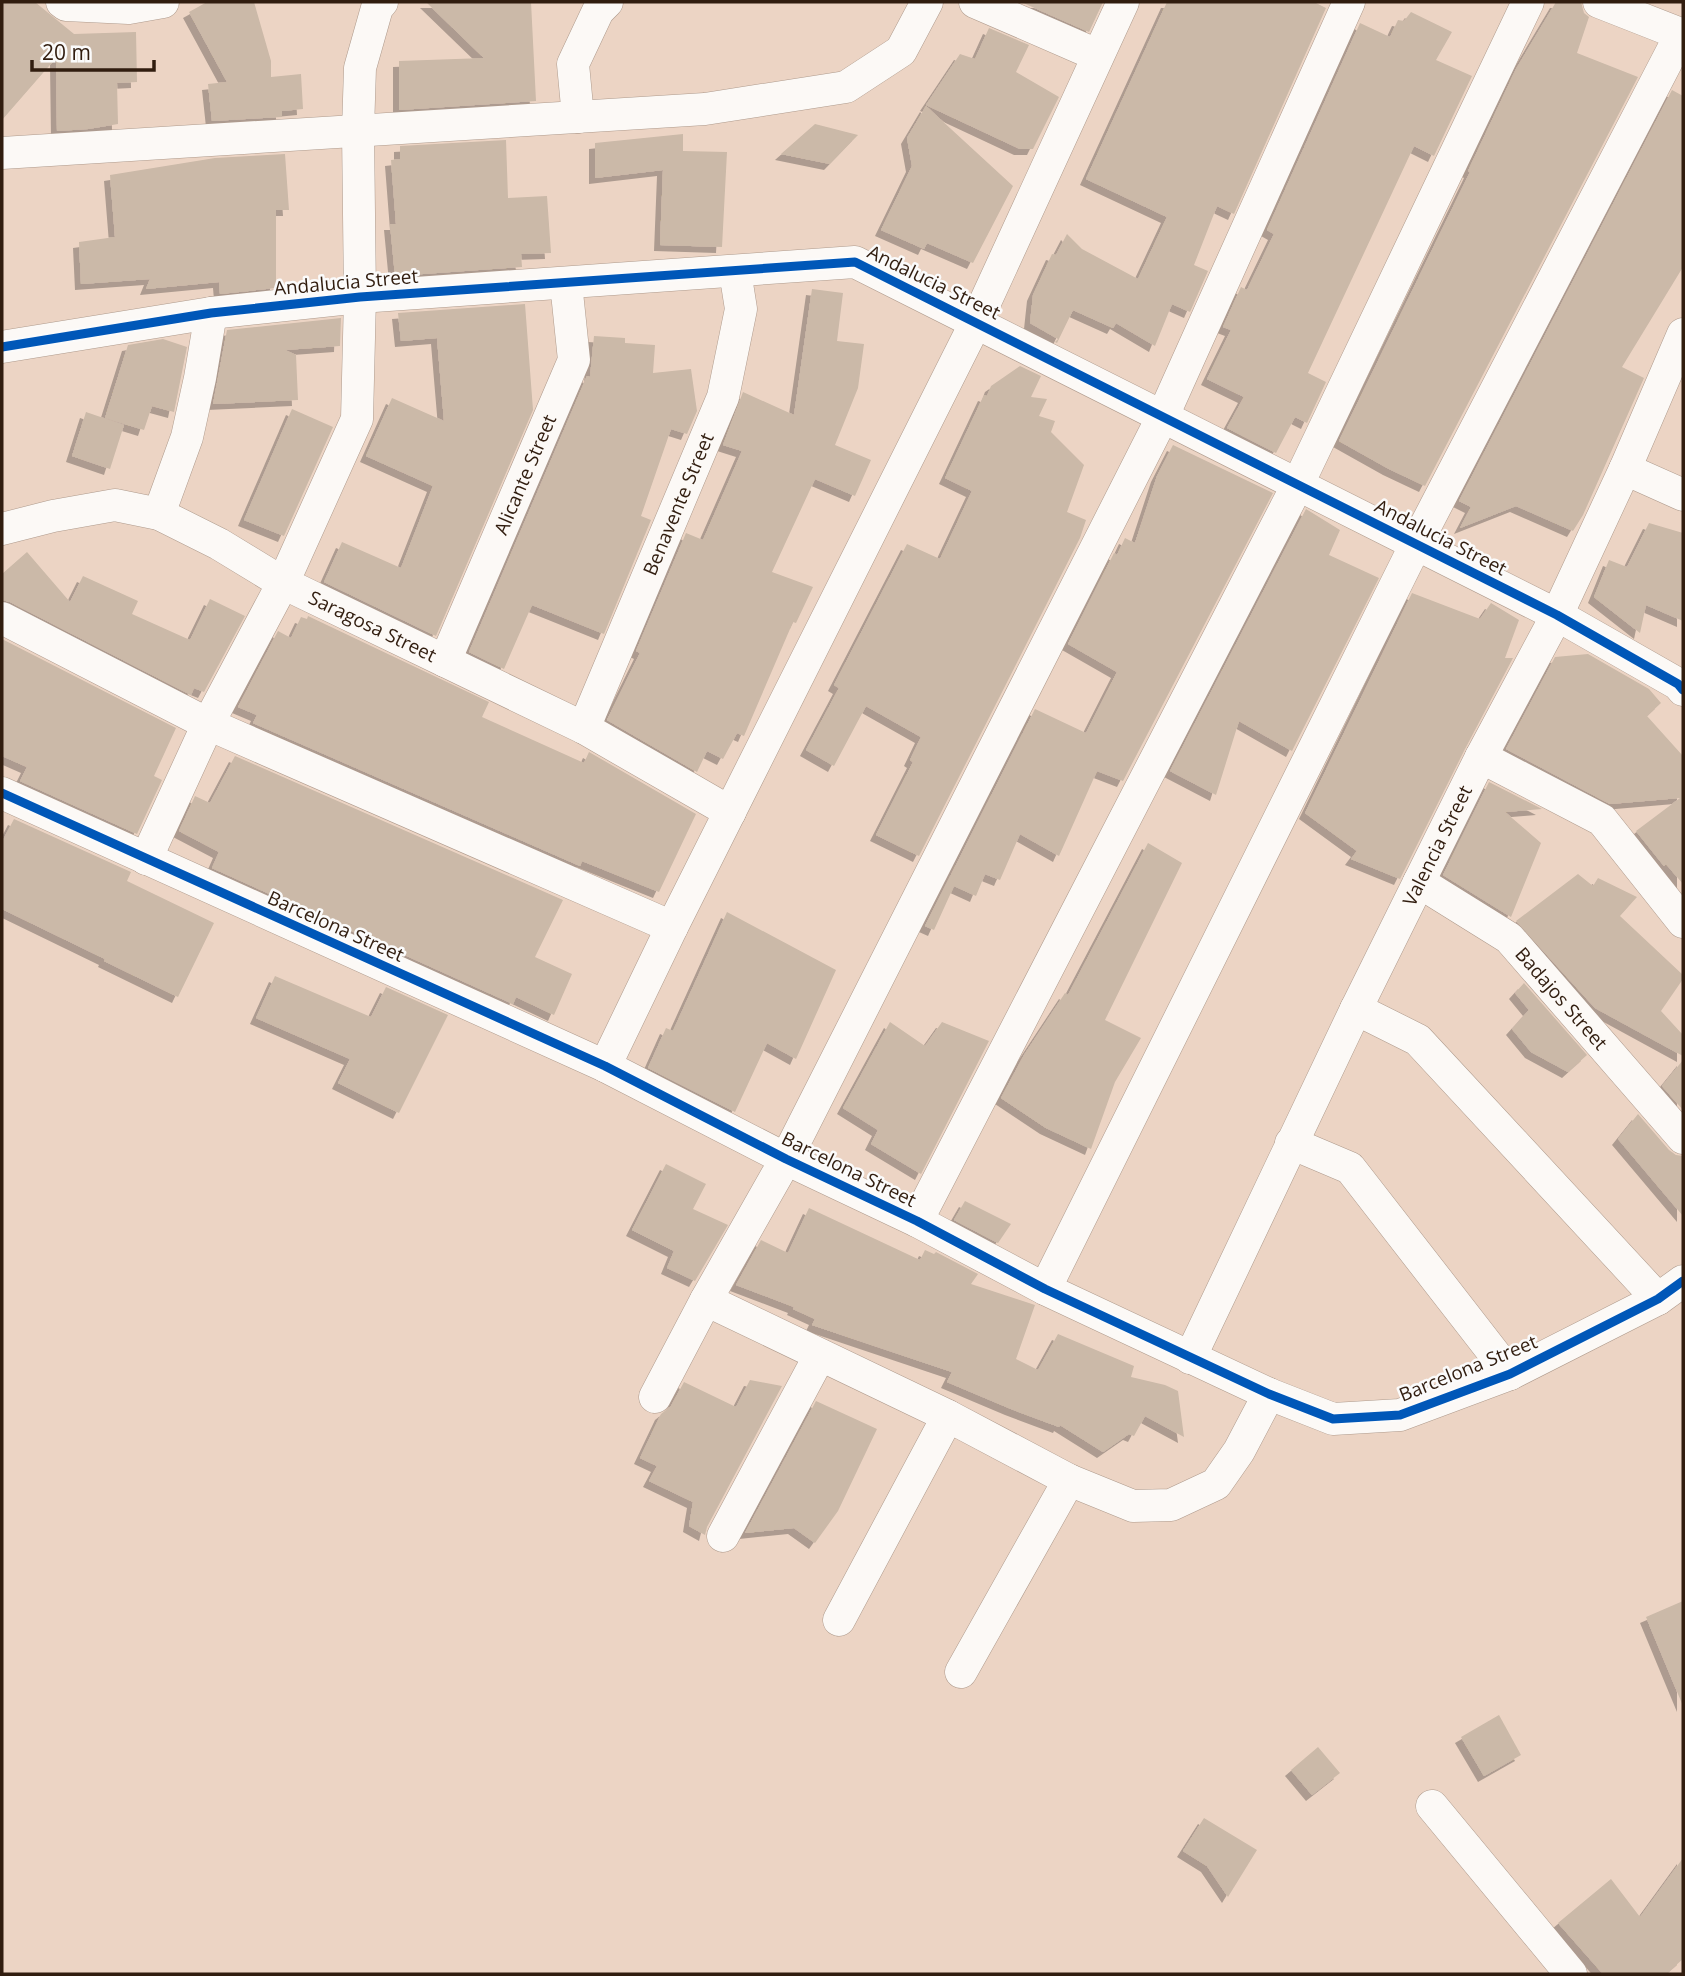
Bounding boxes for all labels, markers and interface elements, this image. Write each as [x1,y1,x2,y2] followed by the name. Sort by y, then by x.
[32,28,154,72] scale bar
[42,38,91,66] text: 20 m
[863,239,1005,326] street label: Andalucia Street
[273,263,419,301] street label: Andalucia Street
[488,410,562,539] street label: Alicante Street
[637,428,720,579] street label: Benavente Street
[1371,493,1512,582] street label: Andalucia Street
[304,584,441,668] street label: Saragosa Street
[1396,781,1478,910] street label: Valencia Street
[264,884,409,968] street label: Barcelona Street
[1510,941,1614,1055] street label: Badajos Street
[777,1125,921,1213] street label: Barcelona Street
[1395,1328,1541,1408] street label: Barcelona Street

